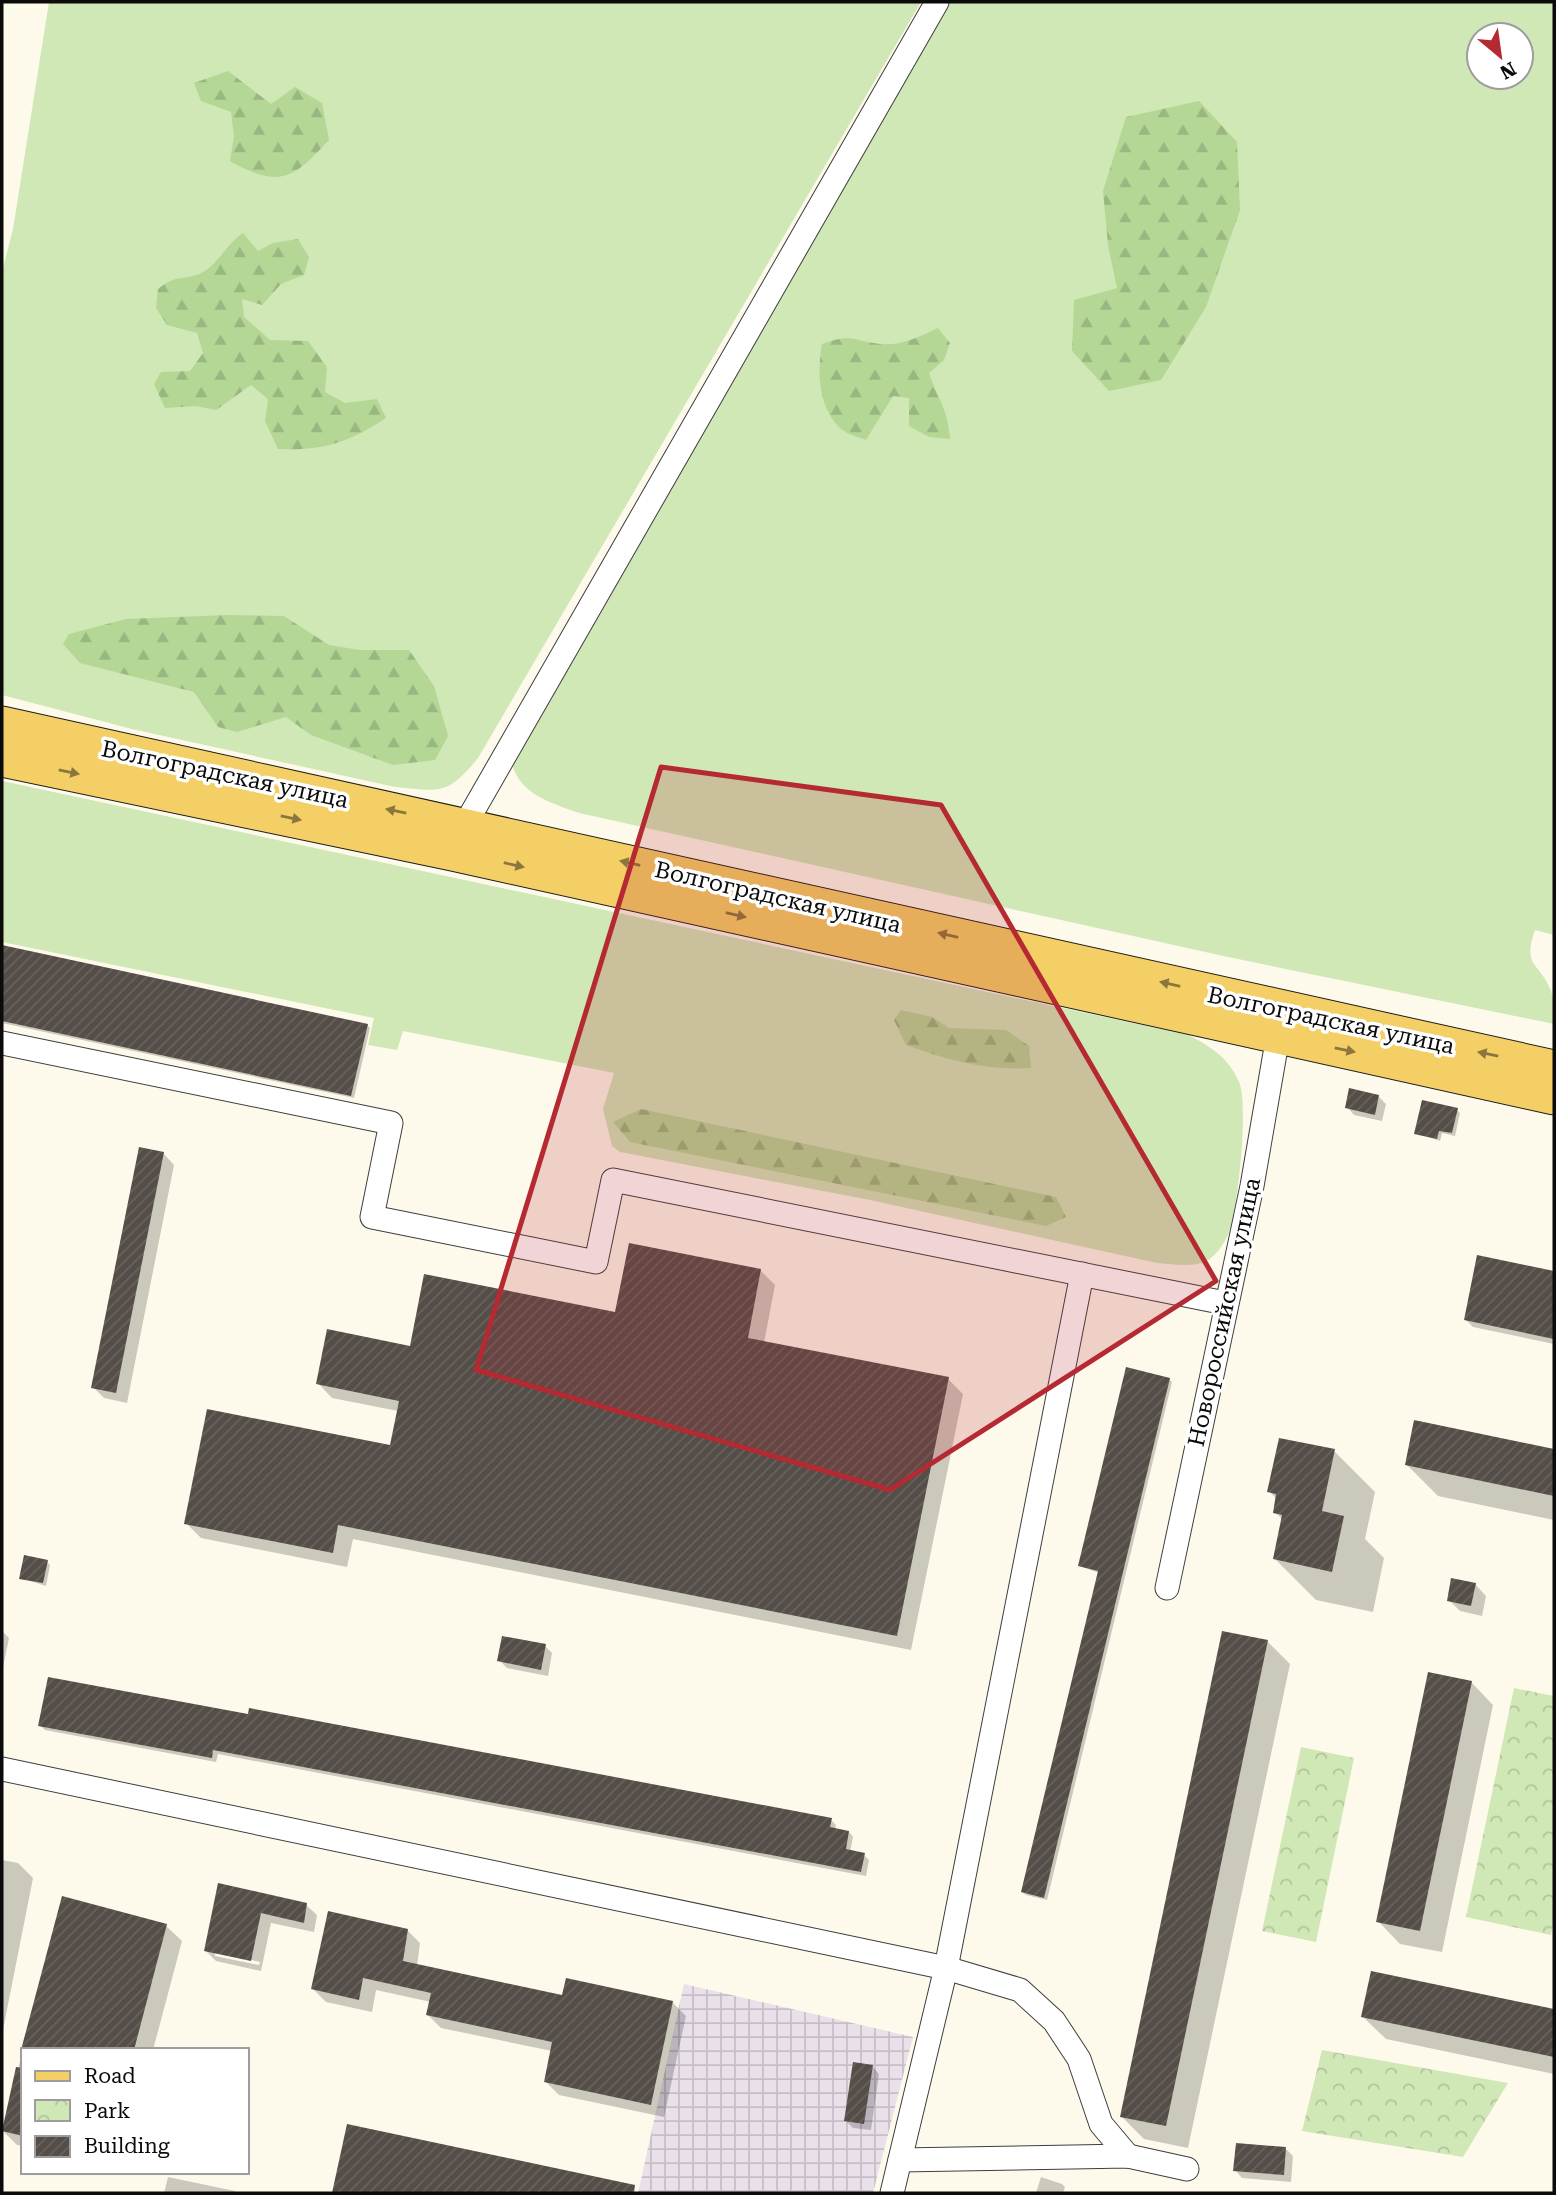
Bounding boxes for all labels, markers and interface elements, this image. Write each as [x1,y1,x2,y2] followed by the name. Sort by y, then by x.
[1465,21,1535,91] north arrow
[1496,57,1520,84] text: N
[99,735,351,814] street label: Волгоградская улица
[58,766,80,777] one-way arrow
[385,806,407,817] one-way arrow
[280,813,302,824] one-way arrow
[652,856,904,939] street label: Волгоградская улица
[619,858,641,869] one-way arrow
[503,860,525,871] one-way arrow
[725,910,747,921] one-way arrow
[937,929,959,940] one-way arrow
[1159,979,1181,990] one-way arrow
[1205,981,1457,1060] street label: Волгоградская улица
[1334,1045,1356,1056] one-way arrow
[1476,1049,1498,1060] one-way arrow
[1183,1175,1266,1449] street label: Новороссийская улица
[21,2048,248,2174] legend
[84,2064,136,2088] text: Road
[84,2099,130,2123] text: Park
[84,2134,170,2158] text: Building

